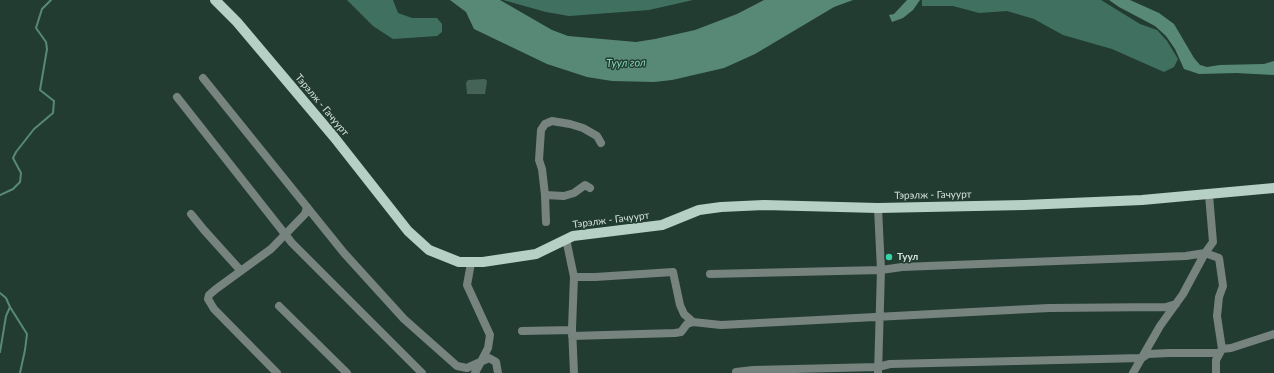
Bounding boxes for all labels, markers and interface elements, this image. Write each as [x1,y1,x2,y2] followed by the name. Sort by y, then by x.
[606,56,646,70] water label: Туул гол
[293,72,351,138] street label: Тэрэлж - Гачуурт
[894,188,972,202] street label: Тэрэлж - Гачуурт
[572,209,650,231] street label: Тэрэлж - Гачуурт
[897,251,918,263] place label: Туул
[884,252,894,262] marker: Туул

